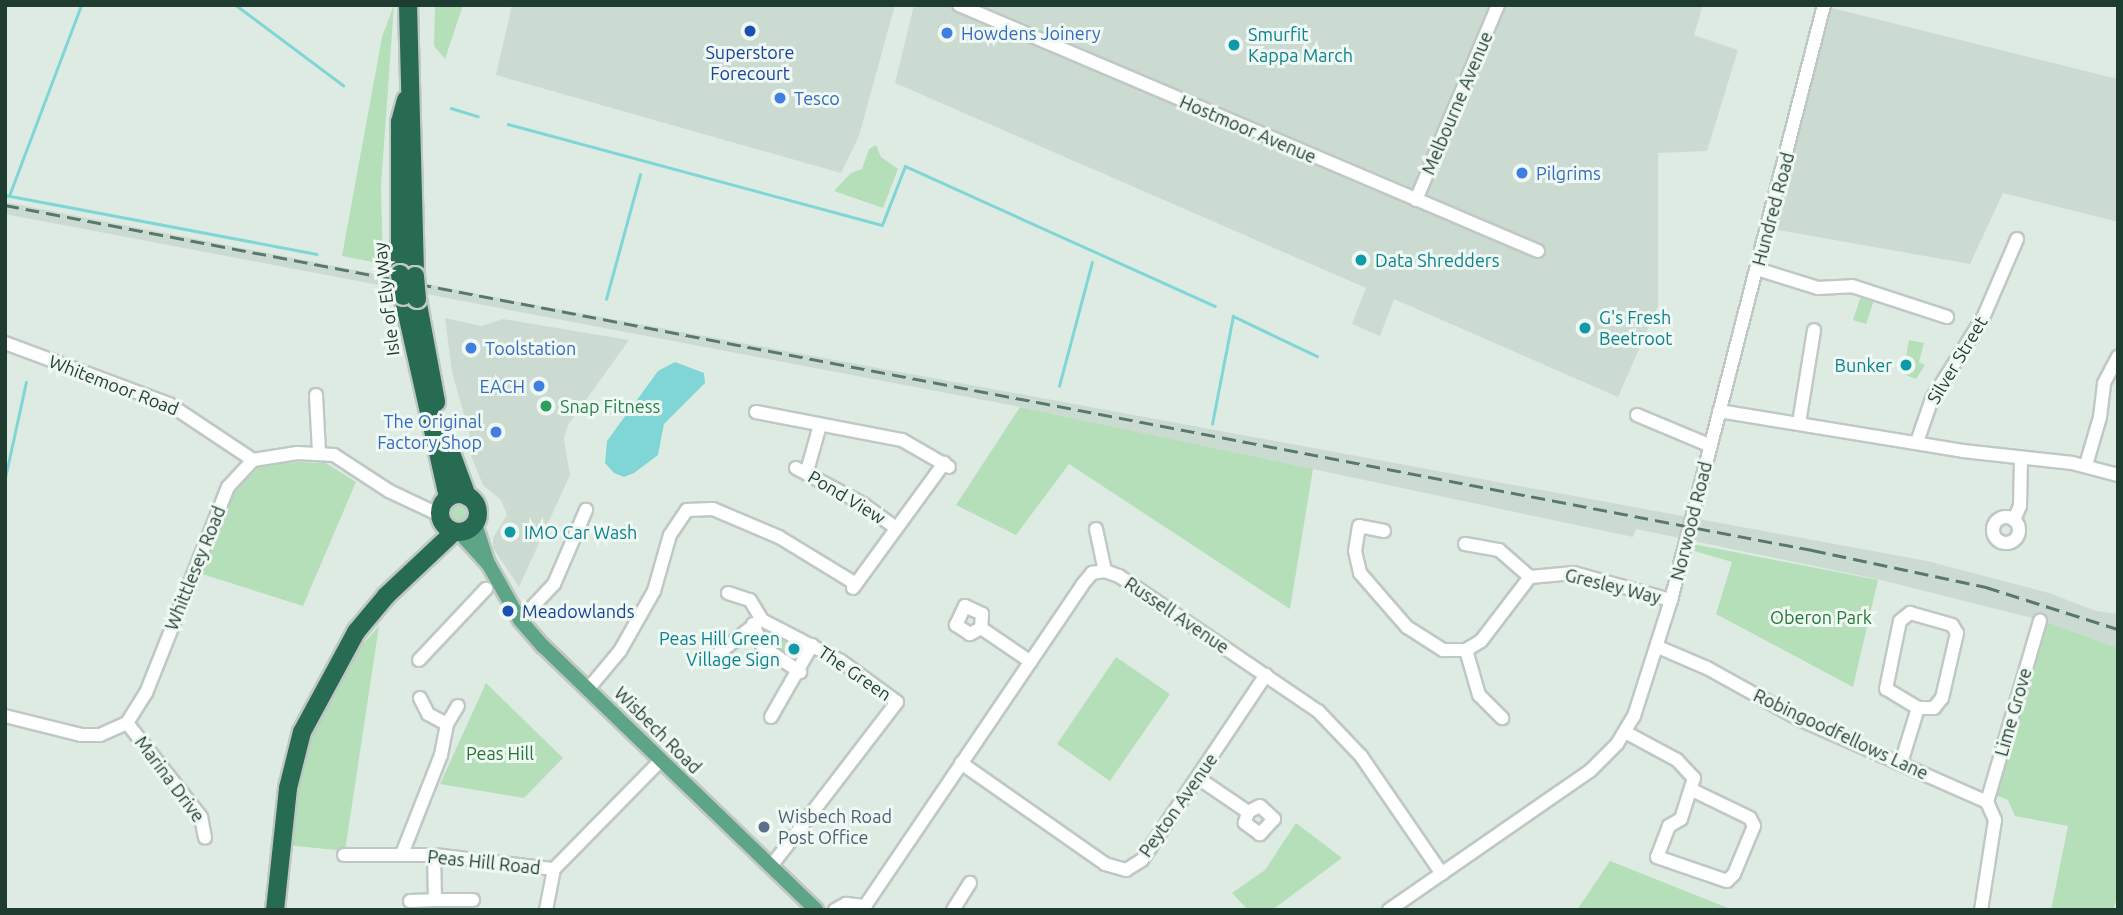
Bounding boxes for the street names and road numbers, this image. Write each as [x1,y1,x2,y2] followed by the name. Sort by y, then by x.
[1417,28,1497,178] street label: Melbourne Avenue
[1177,91,1319,167] street label: Hostmoor Avenue
[1747,150,1799,268] street label: Hundred Road
[368,241,404,357] street label: Isle of Ely Way
[1922,312,1992,408] street label: Silver Street
[46,350,182,420] street label: Whitemoor Road
[1666,459,1716,583] street label: Norwood Road
[804,466,890,528] street label: Pond View
[160,503,230,633] street label: Whittlesey Road
[1563,564,1663,608] street label: Gresley Way
[1121,572,1233,658] street label: Russell Avenue
[814,641,896,705] street label: The Green
[1990,665,2036,759] street label: Lime Grove
[610,682,706,778] street label: Wisbech Road
[1750,684,1932,784] street label: Robingoodfellows Lane
[131,732,209,826] street label: Marina Drive
[1134,749,1222,861] street label: Peyton Avenue
[426,845,542,879] street label: Peas Hill Road

